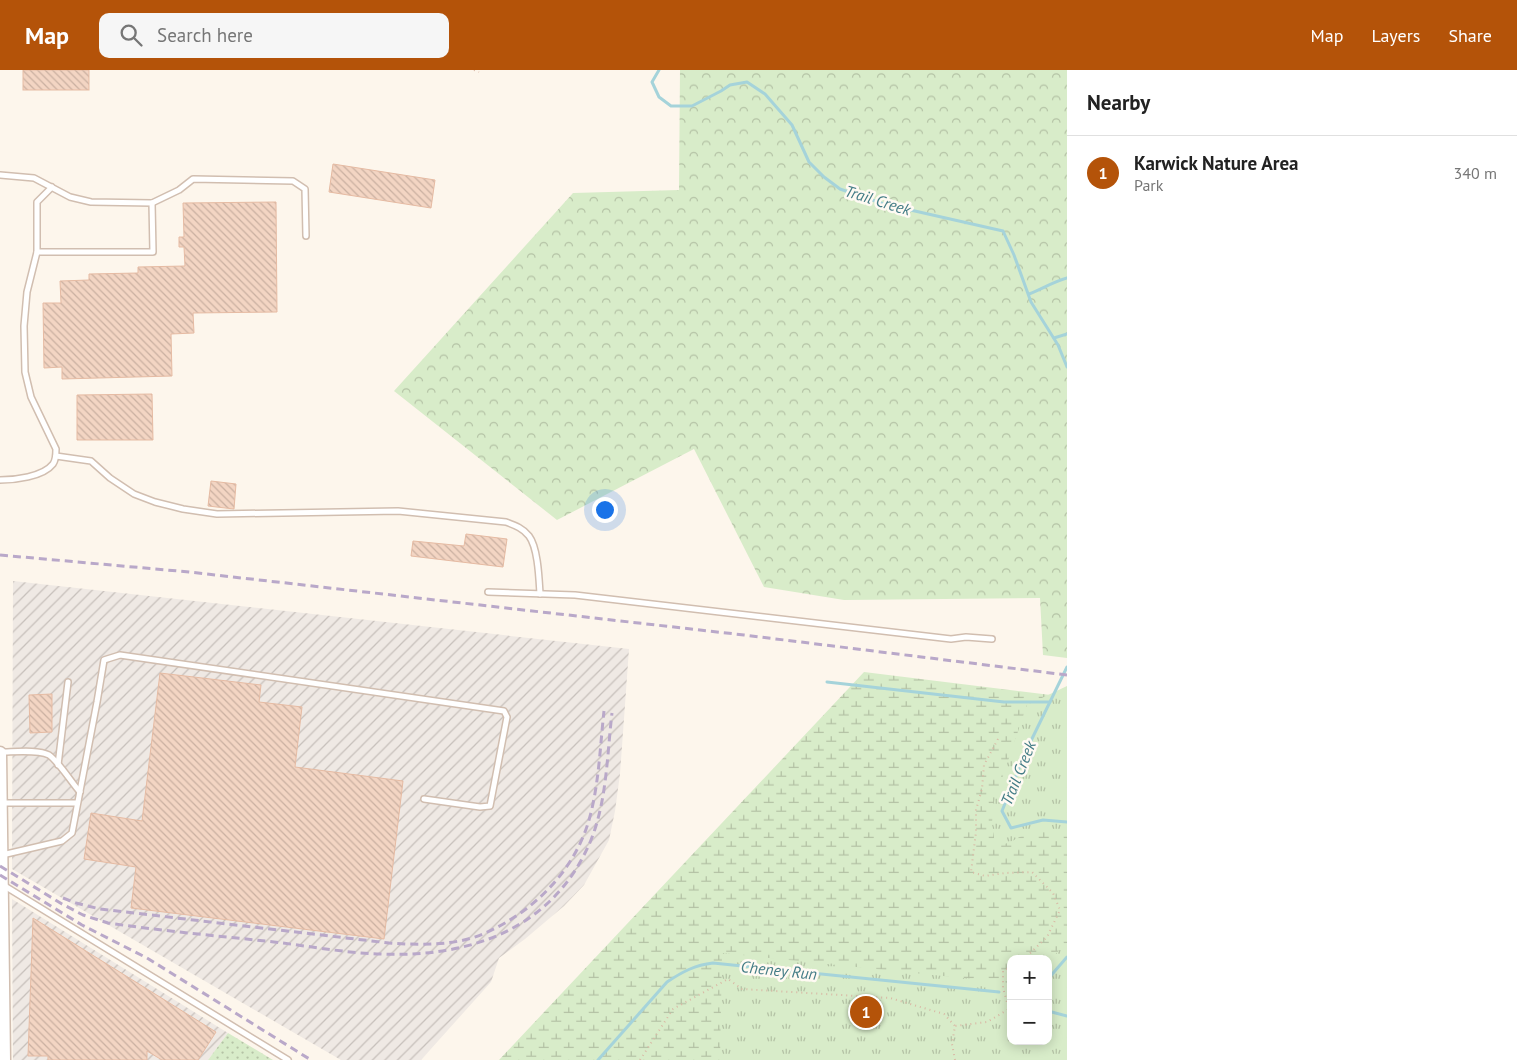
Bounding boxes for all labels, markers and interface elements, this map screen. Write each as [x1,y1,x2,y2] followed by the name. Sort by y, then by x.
[99,13,449,58] search box
[25,20,69,51] text: Map
[117,21,145,49] icon: search
[157,23,253,47] text: Search here
[1311,24,1343,47] text: Map
[1371,24,1420,47] text: Layers
[1448,24,1492,47] text: Share
[1087,89,1150,116] text: Nearby
[1134,151,1298,175] text: Karwick Nature Area
[1098,163,1108,183] text: 1
[1454,163,1497,183] text: 340 m
[1134,175,1163,195] text: Park
[843,181,914,220] water label: Trail Creek
[592,497,618,523] your location
[996,737,1040,808] water label: Trail Creek
[1007,955,1052,1045] map controls
[1007,955,1052,1000] button: +
[740,956,818,984] water label: Cheney Run
[850,993,882,1031] pin: 1
[1007,1000,1052,1045] button: −

